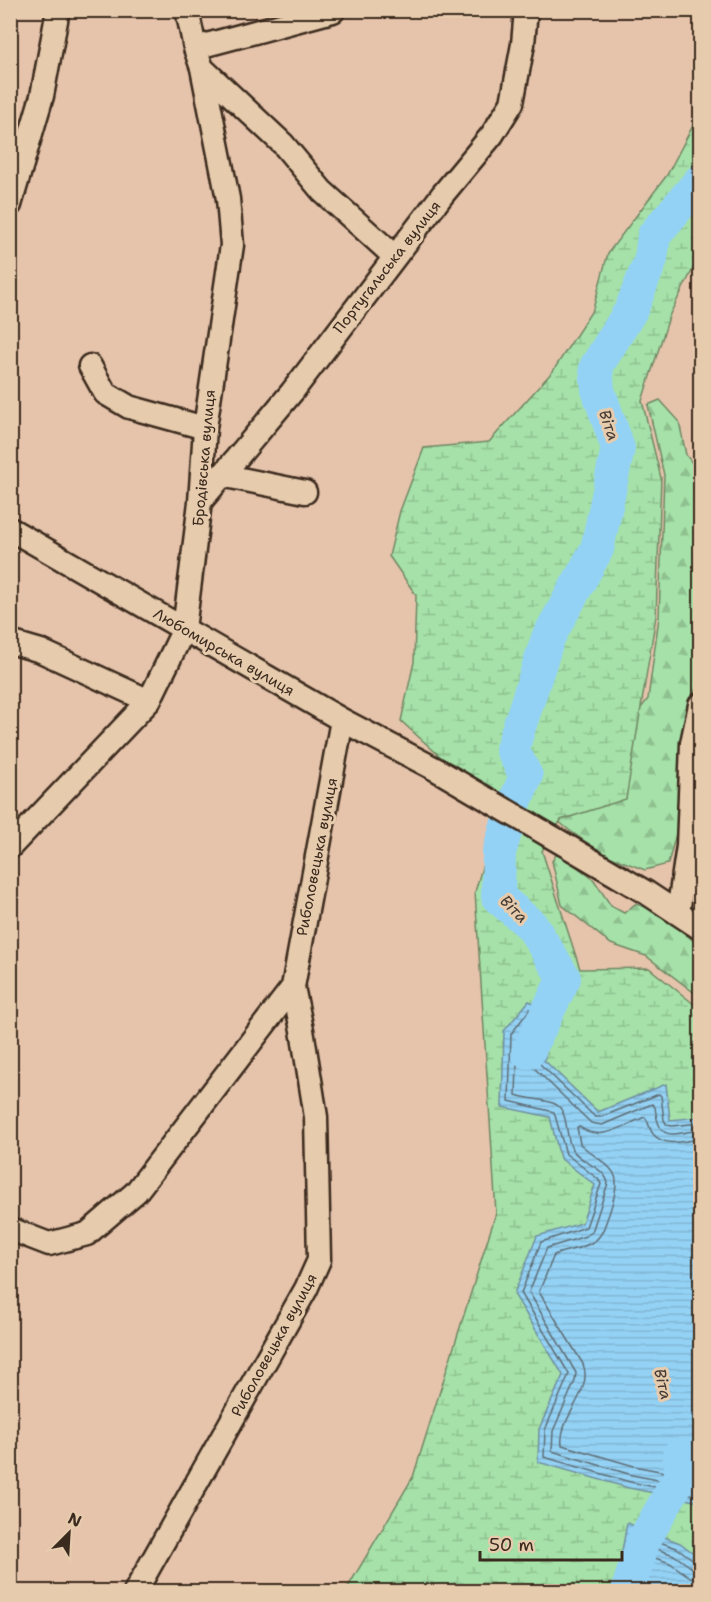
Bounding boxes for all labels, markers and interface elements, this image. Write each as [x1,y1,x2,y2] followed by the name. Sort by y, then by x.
[329,196,445,338] street label: Португальська вулиця
[188,389,220,527] street label: Бродівська вулиця
[594,407,624,443] water label: Віта
[150,603,298,701] street label: Любомирська вулиця
[292,776,342,938] street label: Риболовецька вулиця
[496,891,533,928] water label: Віта
[226,1270,322,1420] street label: Риболовецька вулиця
[649,1366,677,1402] water label: Віта
[39,1503,99,1563] north arrow
[65,1508,85,1532] text: N
[480,1524,622,1562] scale bar
[489,1533,534,1557] text: 50 m

